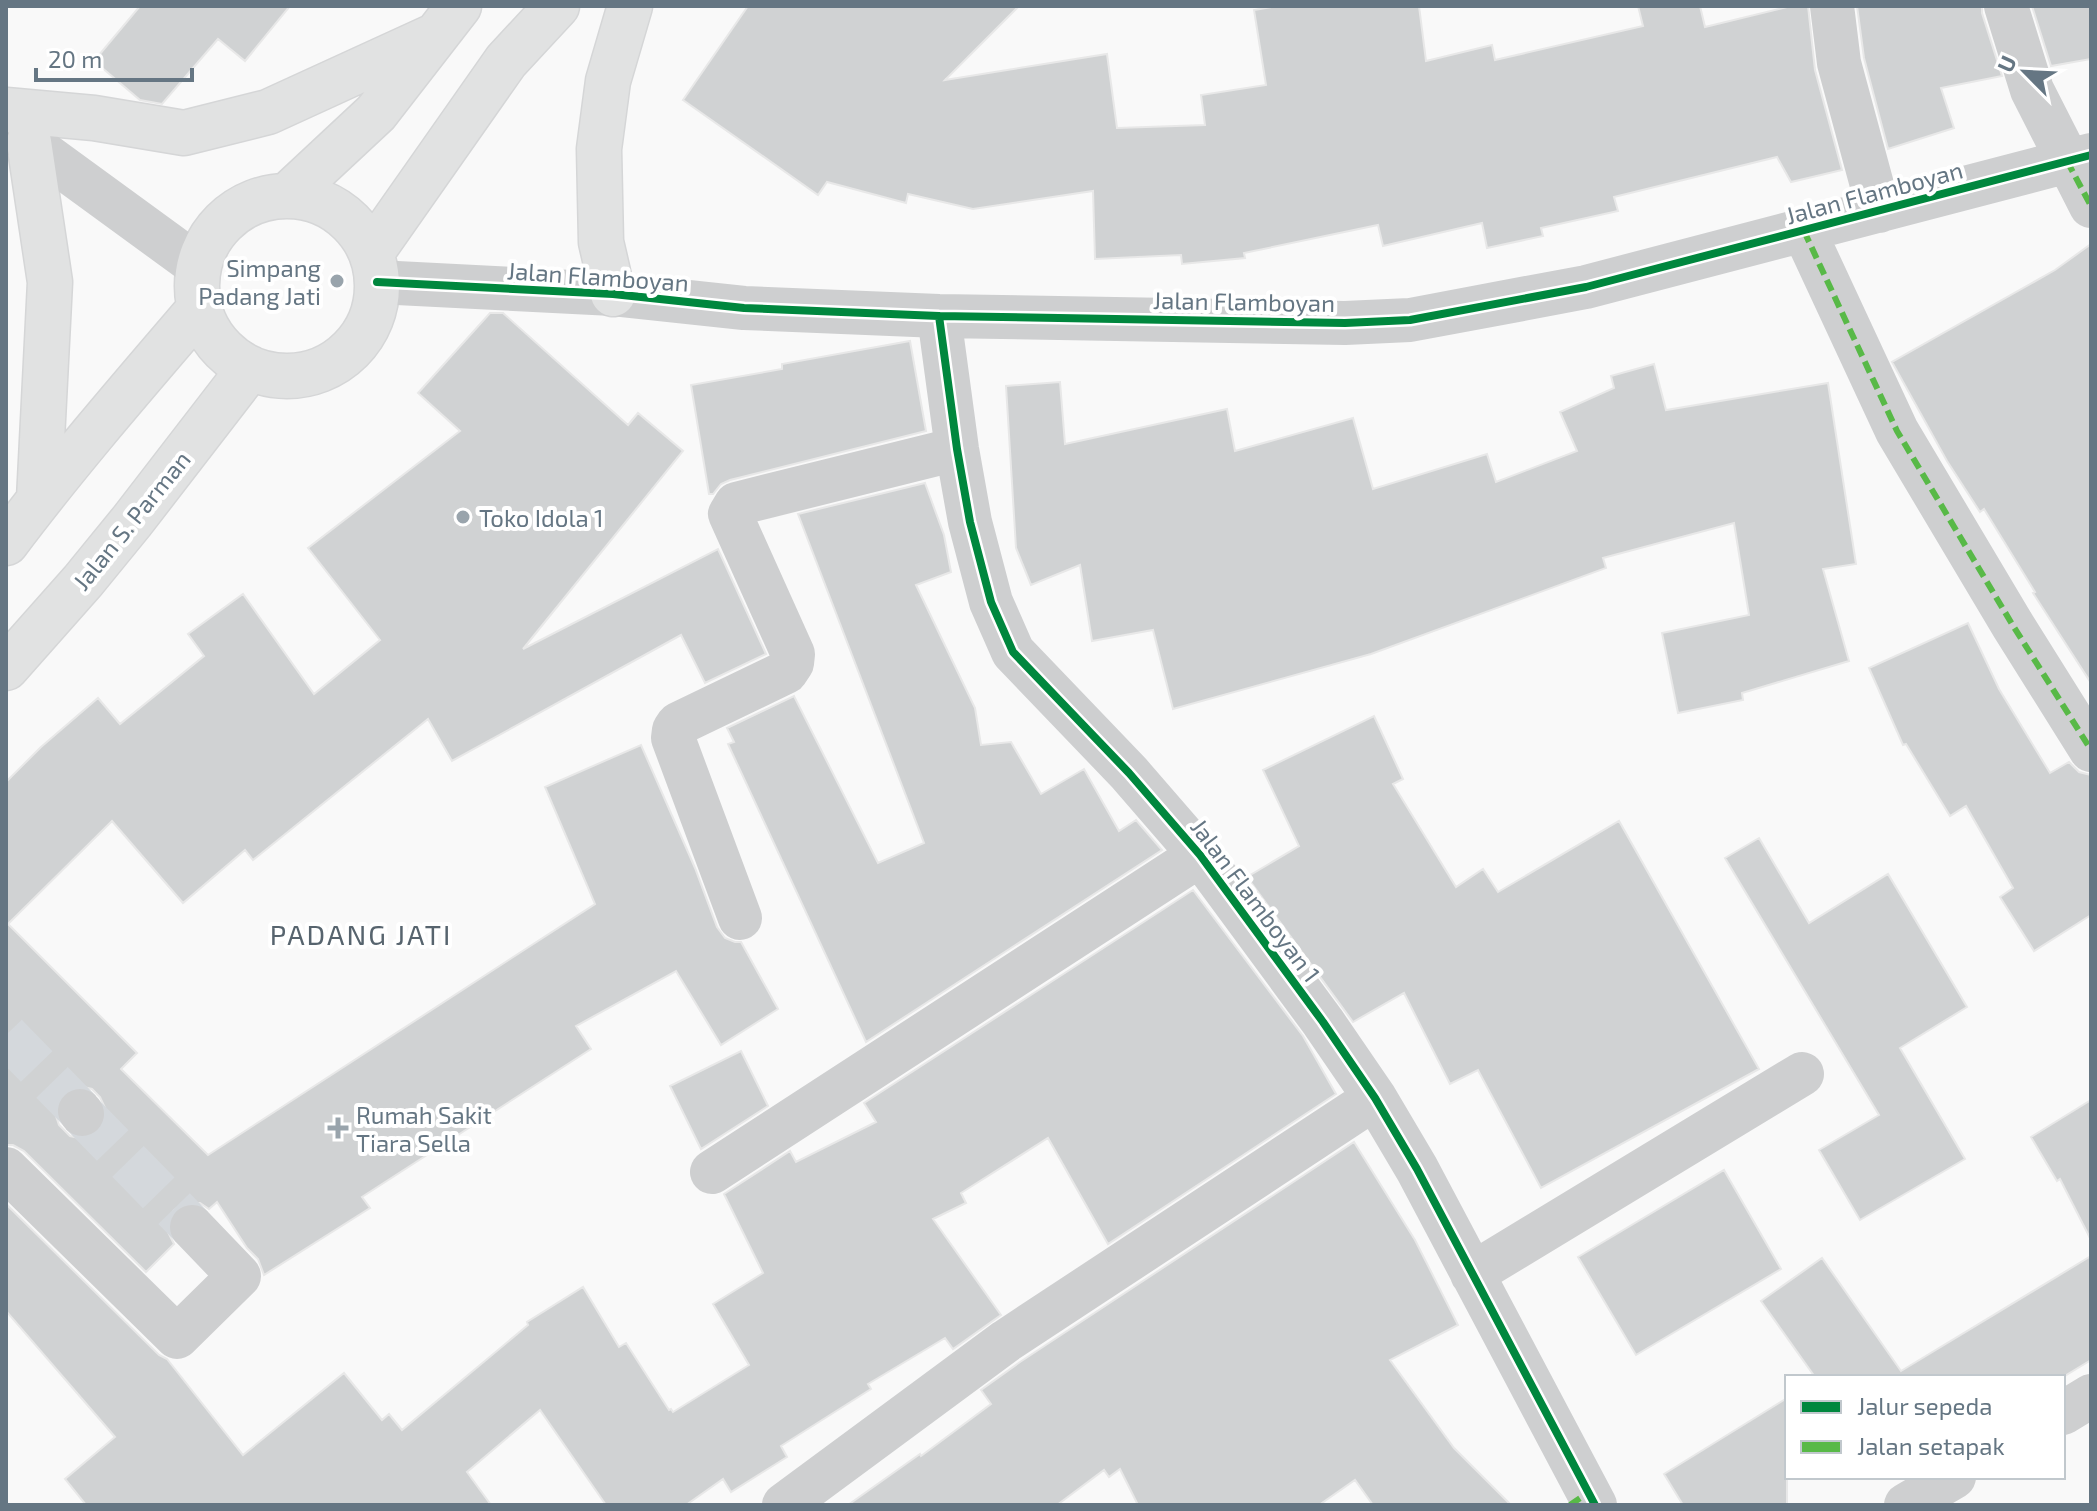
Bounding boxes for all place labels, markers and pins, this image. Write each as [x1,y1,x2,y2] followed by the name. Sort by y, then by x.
[198,253,321,310] place label: Simpang Padang Jati
[328,272,346,290] marker: Simpang Padang Jati
[479,503,604,532] place label: Toko Idola 1
[454,508,472,526] marker: Toko Idola 1
[356,1100,492,1157] place label: Rumah Sakit Tiara Sella
[327,1117,349,1139] marker: Rumah Sakit Tiara Sella

